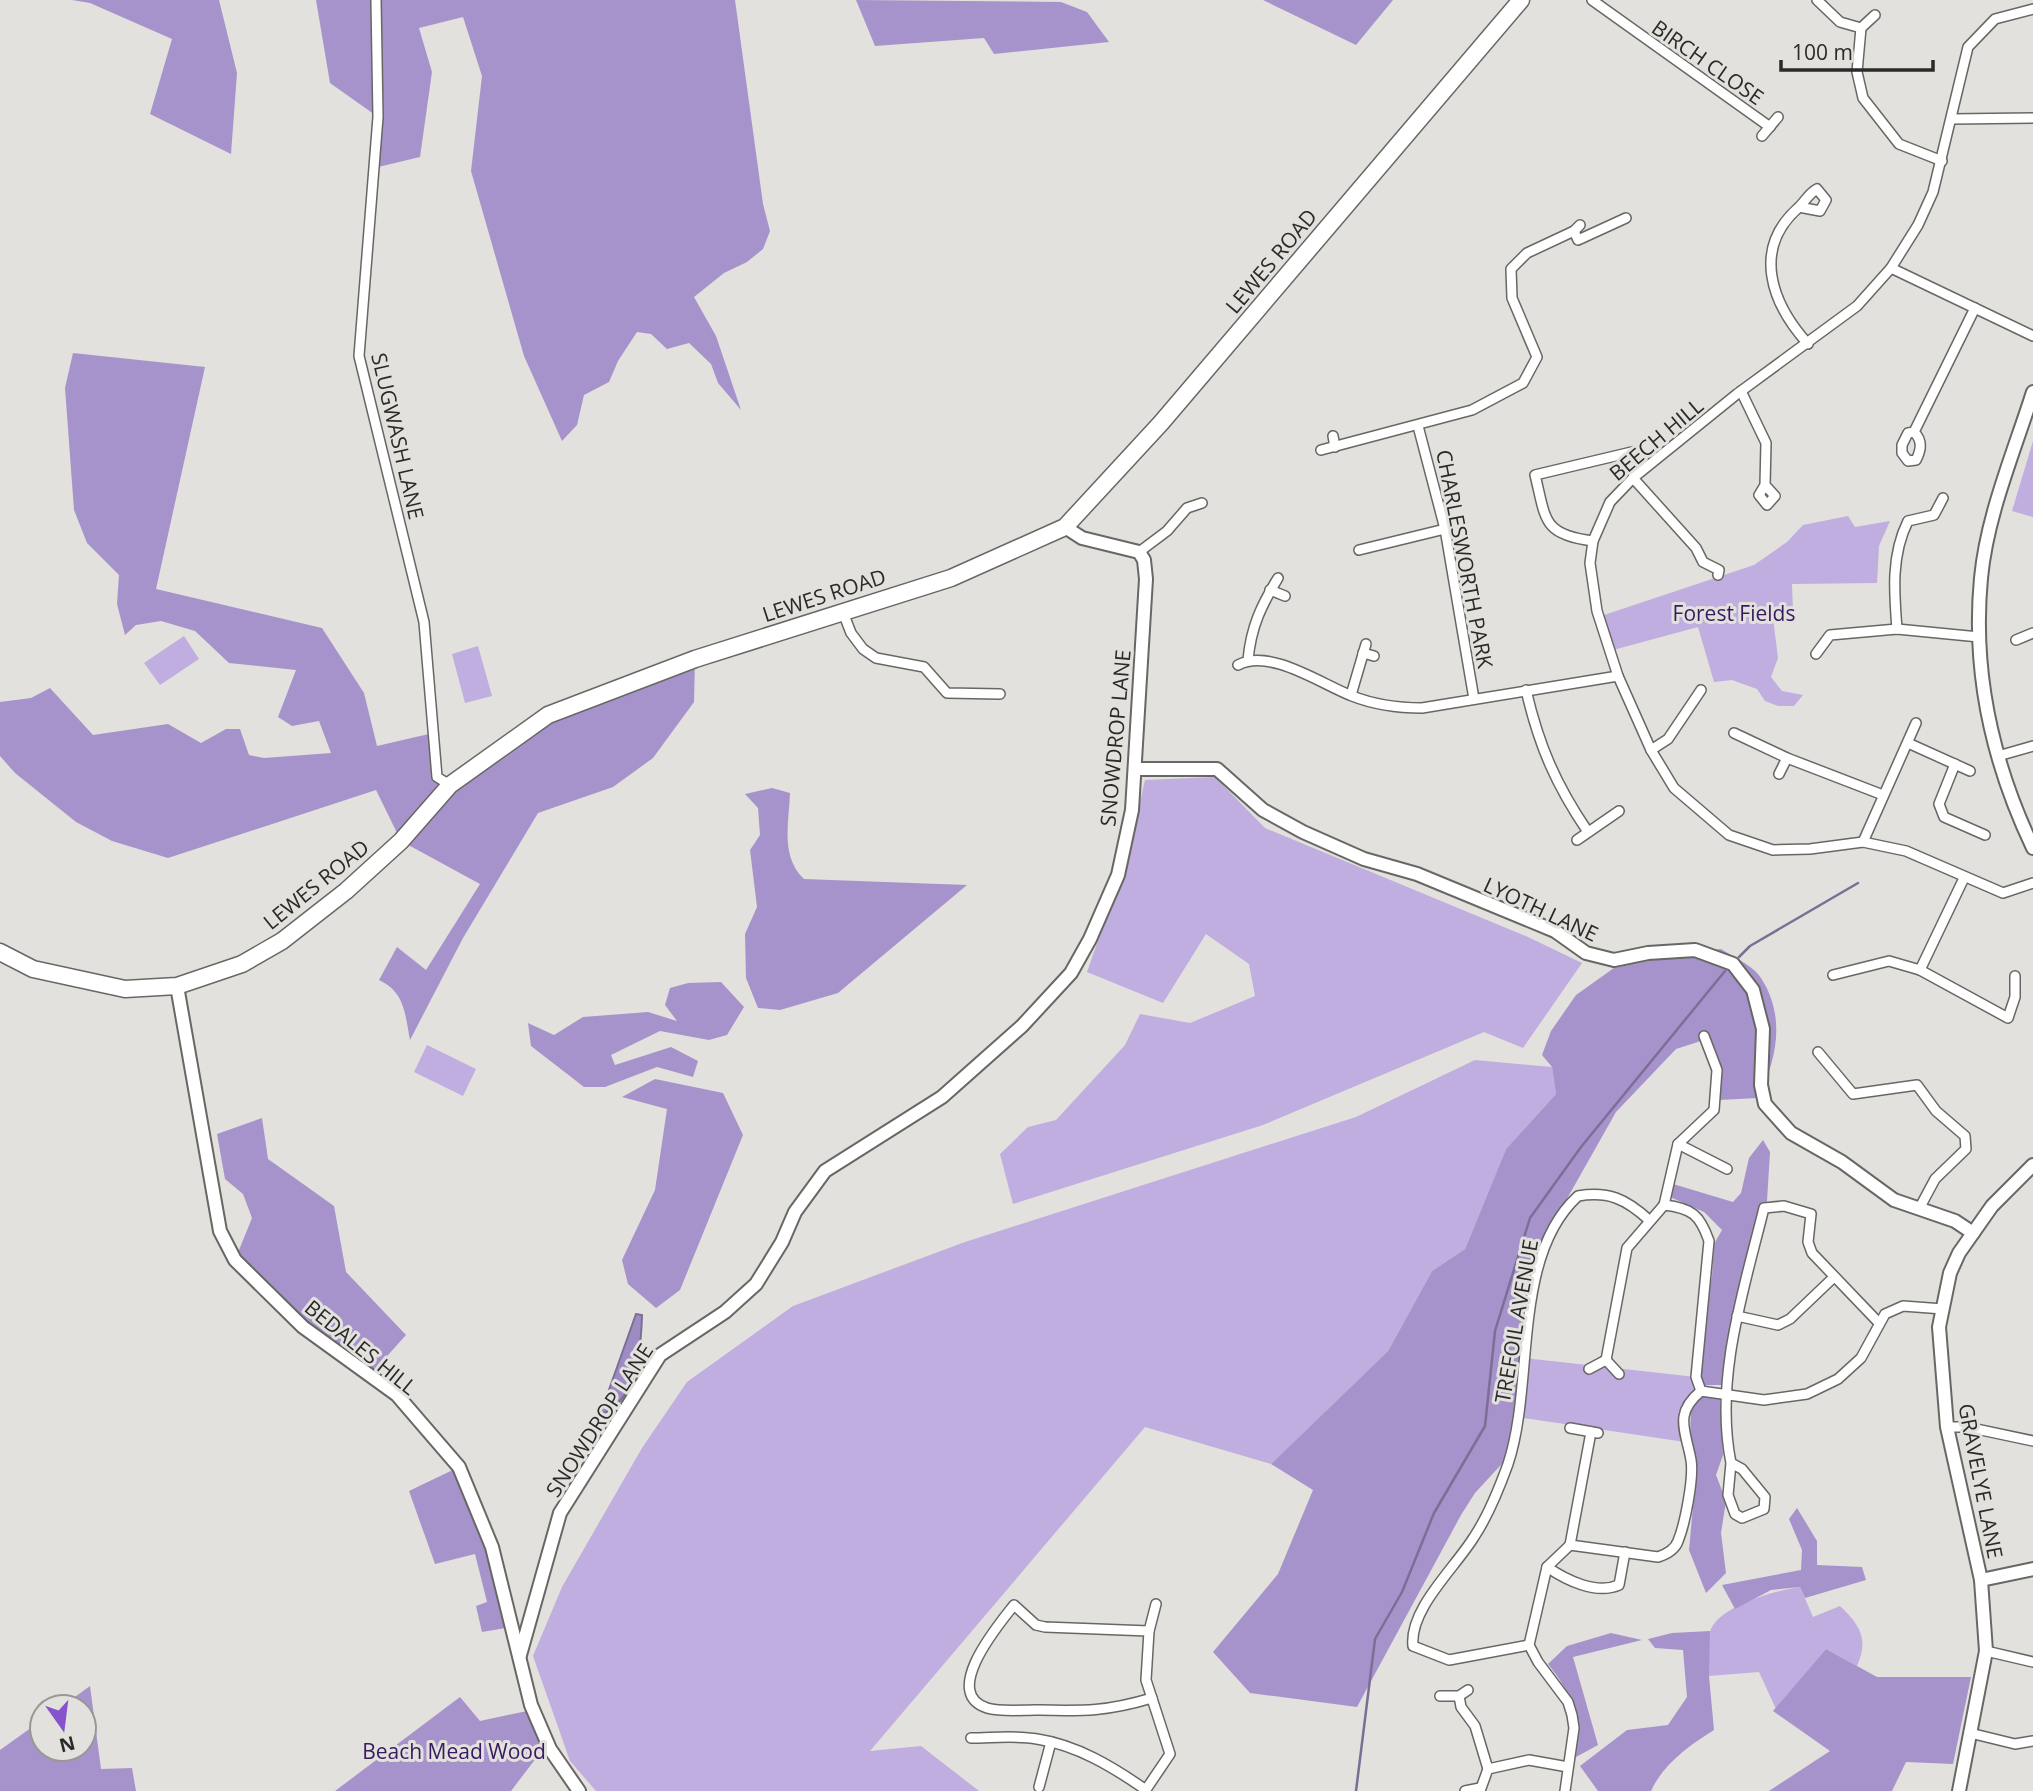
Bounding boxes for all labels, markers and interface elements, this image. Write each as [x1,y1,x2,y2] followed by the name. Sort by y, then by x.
[1647,13,1769,111] street label: BIRCH CLOSE
[1781,28,1933,72] scale bar
[1792,38,1853,66] text: 100 m
[1219,203,1323,319] street label: LEWES ROAD
[365,350,431,522] street label: SLUGWASH LANE
[1603,392,1709,486] street label: BEECH HILL
[1430,447,1500,671] street label: CHARLESWORTH PARK
[759,562,889,628] street label: LEWES ROAD
[1673,599,1795,627] park label: Forest Fields
[1093,648,1137,828] street label: SNOWDROP LANE
[257,833,375,935] street label: LEWES ROAD
[1479,870,1603,948] street label: LYOTH LANE
[1488,1237,1544,1405] street label: TREFOIL AVENUE
[299,1293,423,1401] street label: BEDALES HILL
[539,1338,659,1502] street label: SNOWDROP LANE
[1952,1401,2010,1561] street label: GRAVELYE LANE
[28,1693,98,1763] north arrow
[56,1730,78,1759] text: N
[362,1737,546,1765] park label: Beach Mead Wood

